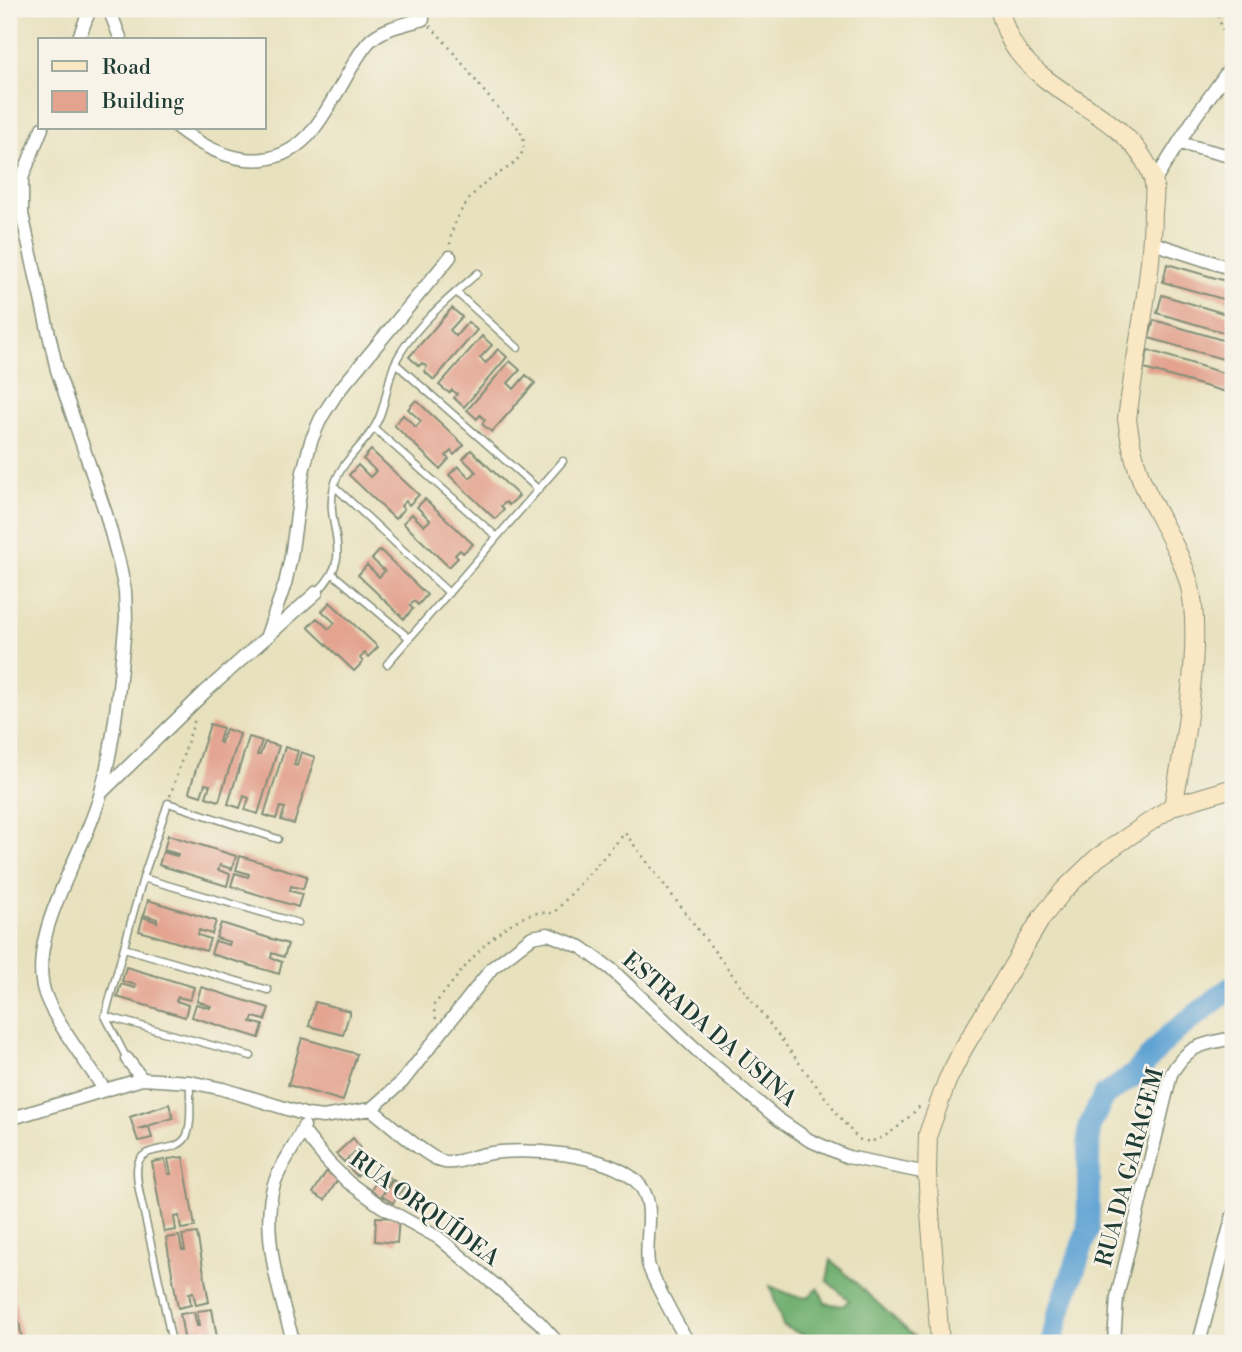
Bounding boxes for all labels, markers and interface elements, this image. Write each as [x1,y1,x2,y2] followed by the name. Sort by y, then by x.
[38,38,266,130] legend
[102,55,151,81] text: Road
[101,89,184,115] text: Building
[616,946,803,1114] street label: ESTRADA DA USINA
[1090,1064,1170,1270] street label: RUA DA GARAGEM
[344,1143,507,1273] street label: RUA ORQUÍDEA

